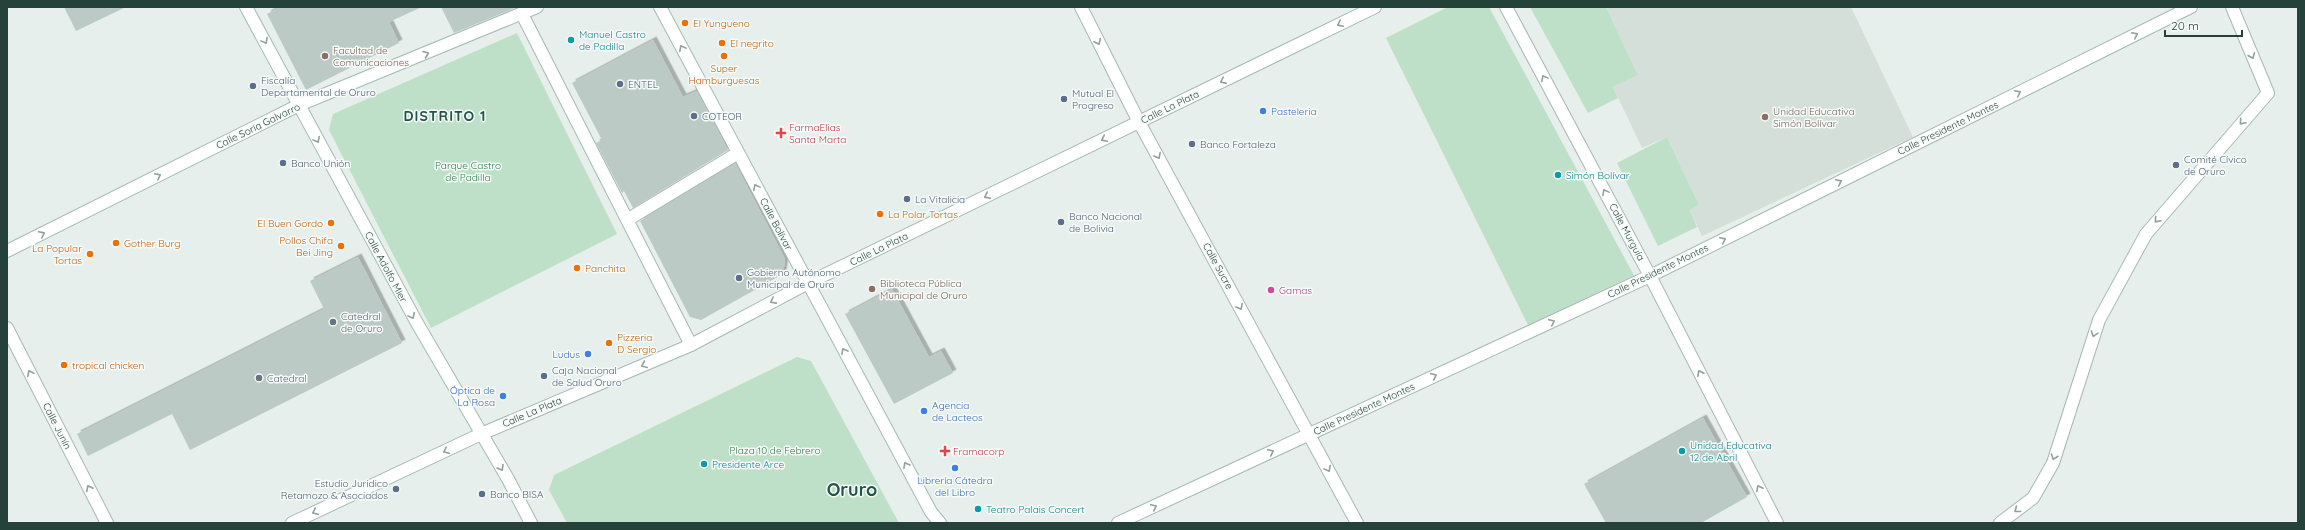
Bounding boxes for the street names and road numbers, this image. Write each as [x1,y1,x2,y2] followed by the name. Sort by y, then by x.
[1139,87,1201,127] street label: Calle La Plata
[1895,98,2001,158] street label: Calle Presidente Montes
[214,100,302,152] street label: Calle Soria Galvarro
[757,196,795,253] street label: Calle Bolívar
[1606,201,1648,263] street label: Calle Murguía
[362,229,410,305] street label: Calle Adolfo Mier
[848,229,910,269] street label: Calle La Plata
[1200,240,1236,292] street label: Calle Sucre
[1605,241,1711,301] street label: Calle Presidente Montes
[1311,380,1417,438] street label: Calle Presidente Montes
[500,394,564,430] street label: Calle La Plata
[40,401,74,451] street label: Calle Junín

